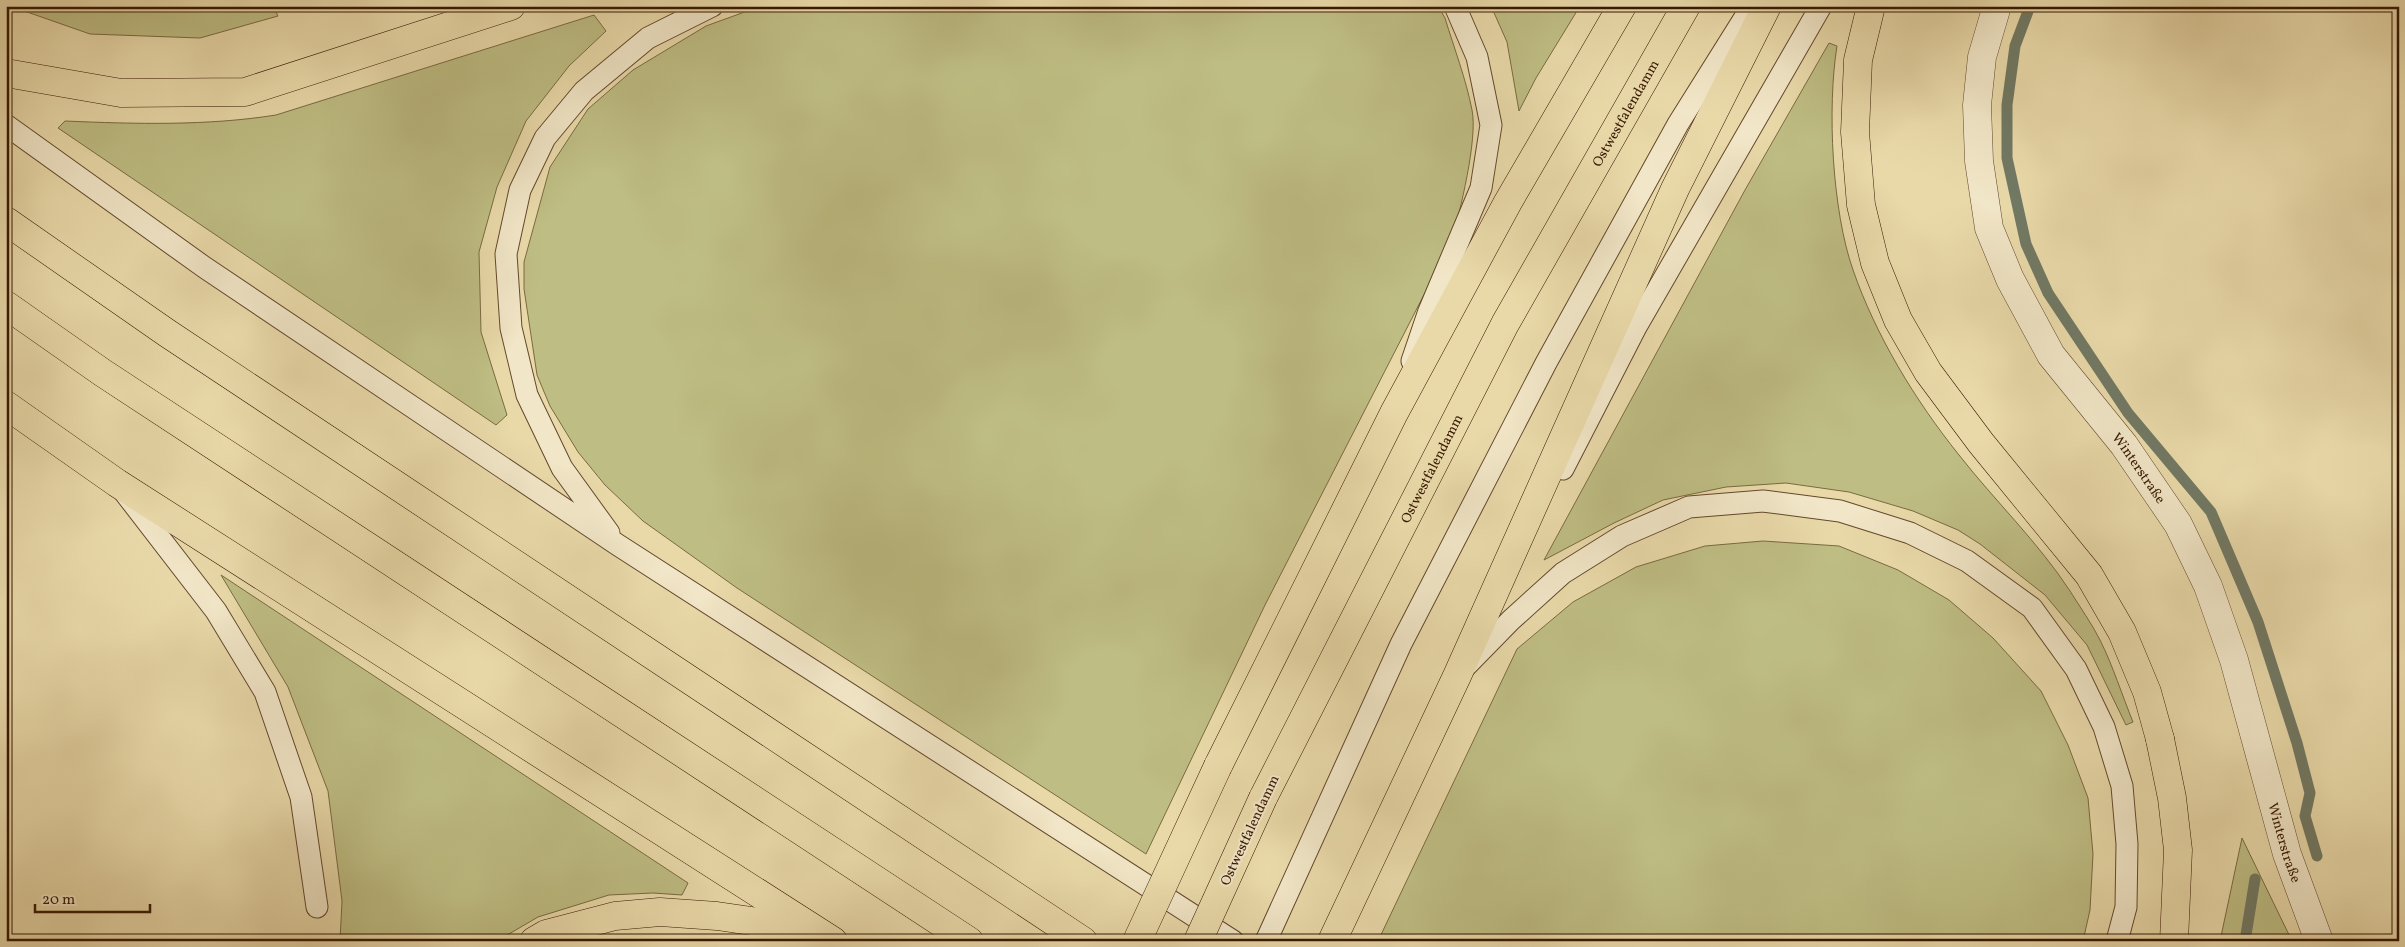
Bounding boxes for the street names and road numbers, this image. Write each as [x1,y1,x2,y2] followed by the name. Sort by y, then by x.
[1588,57,1664,171] street label: Ostwestfalendamm
[1397,411,1468,527] street label: Ostwestfalendamm
[2107,429,2169,508] street label: Winterstraße
[1216,772,1284,889] street label: Ostwestfalendamm
[2262,801,2305,886] street label: Winterstraße

